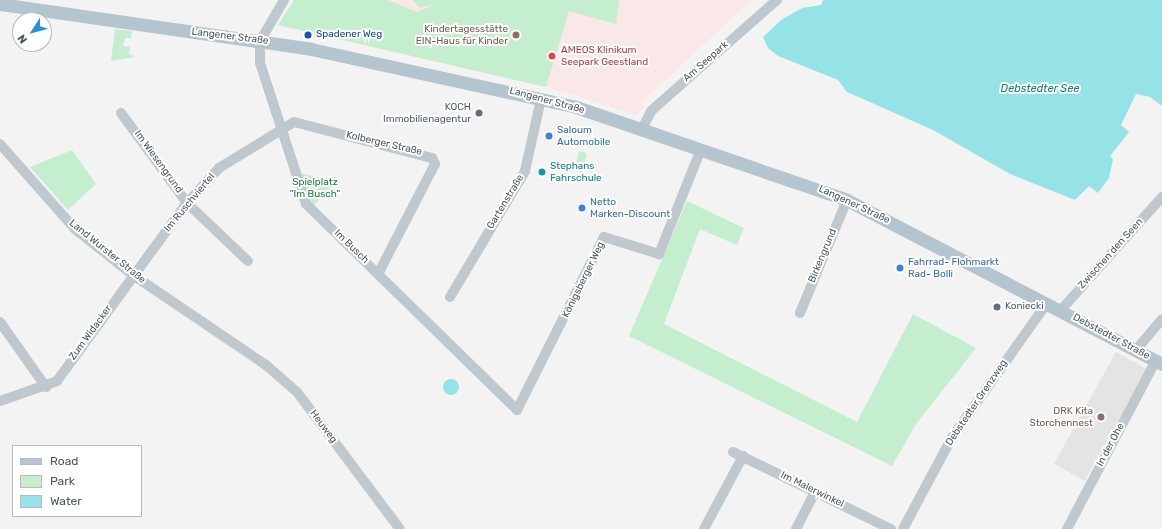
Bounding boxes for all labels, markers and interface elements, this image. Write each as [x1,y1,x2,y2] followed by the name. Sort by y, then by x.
[12,12,52,52] north arrow
[415,23,508,46] place label: Kindertagesstätte EIN-Haus für Kinder
[191,26,269,48] street label: Langener Straße
[316,29,383,41] place label: Spadener Weg
[303,30,313,40] marker: Spadener Weg
[511,30,521,40] marker: Kindertagesstätte EIN-Haus für Kinder
[15,32,30,46] text: N
[681,39,731,85] street label: Am Seepark
[561,44,648,68] place label: AMEOS Klinikum Seepark Geestland
[546,50,558,62] marker: AMEOS Klinikum Seepark Geestland
[1000,82,1080,96] water label: Debstedter See
[508,85,586,117] street label: Langener Straße
[383,101,471,124] place label: KOCH Immobilienagentur
[474,108,484,118] marker: KOCH Immobilienagentur
[557,124,610,148] place label: Saloum Automobile
[131,128,185,196] street label: Im Wiesengrund
[345,129,423,159] street label: Kolberger Straße
[544,131,554,141] marker: Saloum Automobile
[550,160,602,184] place label: Stephans Fahrschule
[537,167,547,177] marker: Stephans Fahrschule
[162,171,218,235] street label: Im Ruschviertel
[485,173,527,231] street label: Gartenstraße
[290,176,340,200] park label: Spielplatz "Im Busch"
[816,183,892,227] street label: Langener Straße
[590,196,670,220] place label: Netto Marken-Discount
[577,203,587,213] marker: Netto Marken-Discount
[1076,216,1146,292] street label: Zwischen den Seen
[66,217,148,287] street label: Land Wurster Straße
[806,227,840,285] street label: Birkengrund
[331,228,371,266] street label: Im Busch
[560,240,608,320] street label: Königsberger Weg
[908,256,999,280] place label: Fahrrad- Flohmarkt Rad- Bolli
[895,263,905,273] marker: Fahrrad- Flohmarkt Rad- Bolli
[1005,301,1044,313] place label: Koniecki
[992,302,1002,312] marker: Koniecki
[67,303,115,363] street label: Zum Widacker
[1070,312,1152,362] street label: Debstedter Straße
[944,358,1010,448] street label: Debstedter Grenzweg
[1029,405,1093,428] place label: DRK Kita Storchennest
[307,408,339,446] street label: Heuweg
[1096,412,1106,422] marker: DRK Kita Storchennest
[1095,421,1127,469] street label: In der Ohe
[12,445,142,517] legend
[50,454,78,468] text: Road
[778,470,846,510] street label: Im Malerwinkel
[50,474,75,488] text: Park
[50,494,82,508] text: Water

